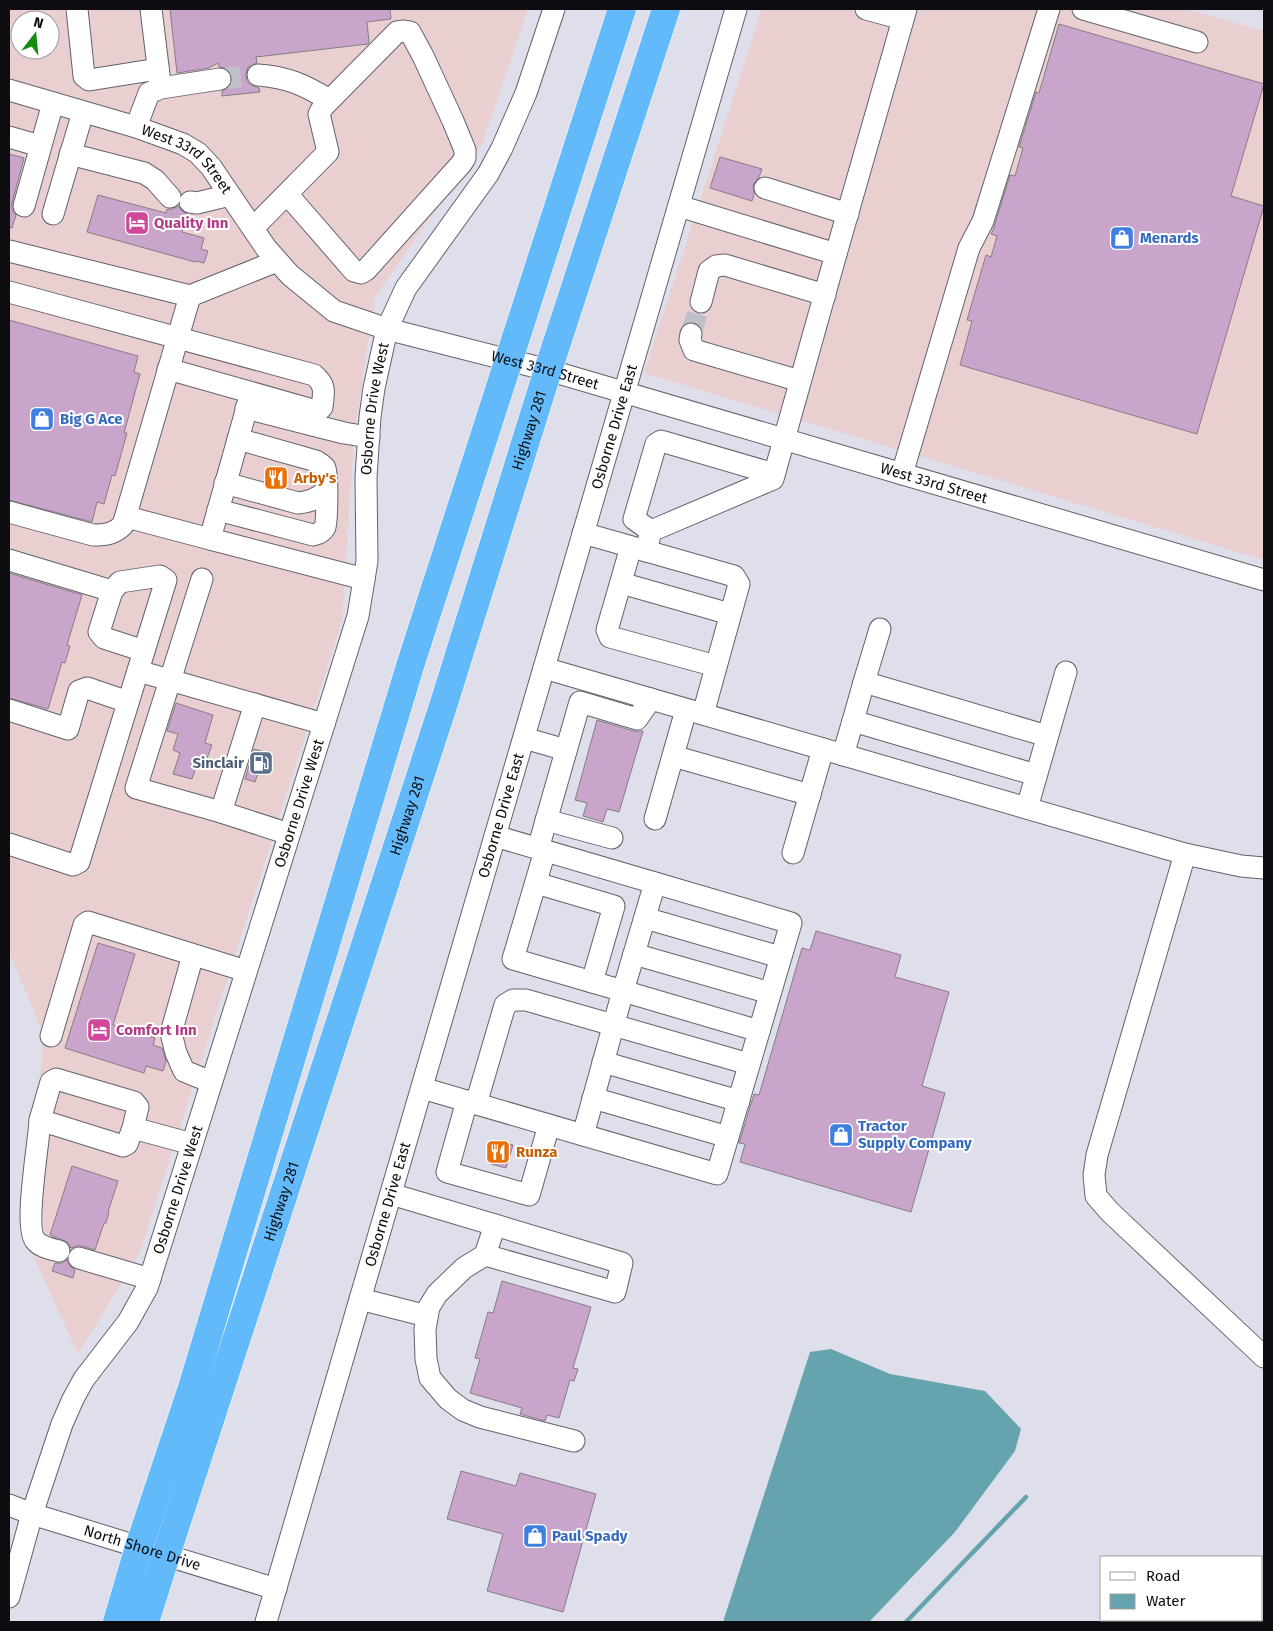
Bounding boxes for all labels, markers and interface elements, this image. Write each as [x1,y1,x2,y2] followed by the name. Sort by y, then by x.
[10,10,60,60] north arrow
[32,14,45,32] text: N
[139,121,236,198] street label: West 33rd Street
[124,210,150,236] hotel icon: Quality Inn
[154,214,228,232] place label: Quality Inn
[1109,225,1135,251] shop icon: Menards
[1140,229,1199,247] place label: Menards
[357,340,393,476] street label: Osborne Drive West
[489,347,602,394] street label: West 33rd Street
[588,362,641,491] street label: Osborne Drive East
[508,388,550,473] street label: Highway 281
[29,406,55,432] shop icon: Big G Ace
[60,410,123,428] place label: Big G Ace
[878,459,990,508] street label: West 33rd Street
[263,465,289,491] restaurant icon: Arby's
[293,469,336,487] place label: Arby's
[271,736,328,870] street label: Osborne Drive West
[248,750,274,776] fuel station icon: Sinclair
[474,750,528,880] street label: Osborne Drive East
[193,754,245,772] place label: Sinclair
[386,773,429,858] street label: Highway 281
[86,1017,112,1043] hotel icon: Comfort Inn
[116,1021,197,1039] place label: Comfort Inn
[858,1117,972,1152] place label: Tractor Supply Company
[828,1122,854,1148] shop icon: Tractor Supply Company
[149,1123,207,1256] street label: Osborne Drive West
[361,1139,415,1269] street label: Osborne Drive East
[485,1139,511,1165] restaurant icon: Runza
[516,1143,557,1161] place label: Runza
[260,1159,303,1244] street label: Highway 281
[81,1521,203,1574] street label: North Shore Drive
[522,1523,548,1549] shop icon: Paul Spady
[552,1527,628,1545] place label: Paul Spady
[1100,1556,1263,1621] legend
[1146,1567,1181,1585] text: Road
[1146,1592,1185,1610] text: Water

